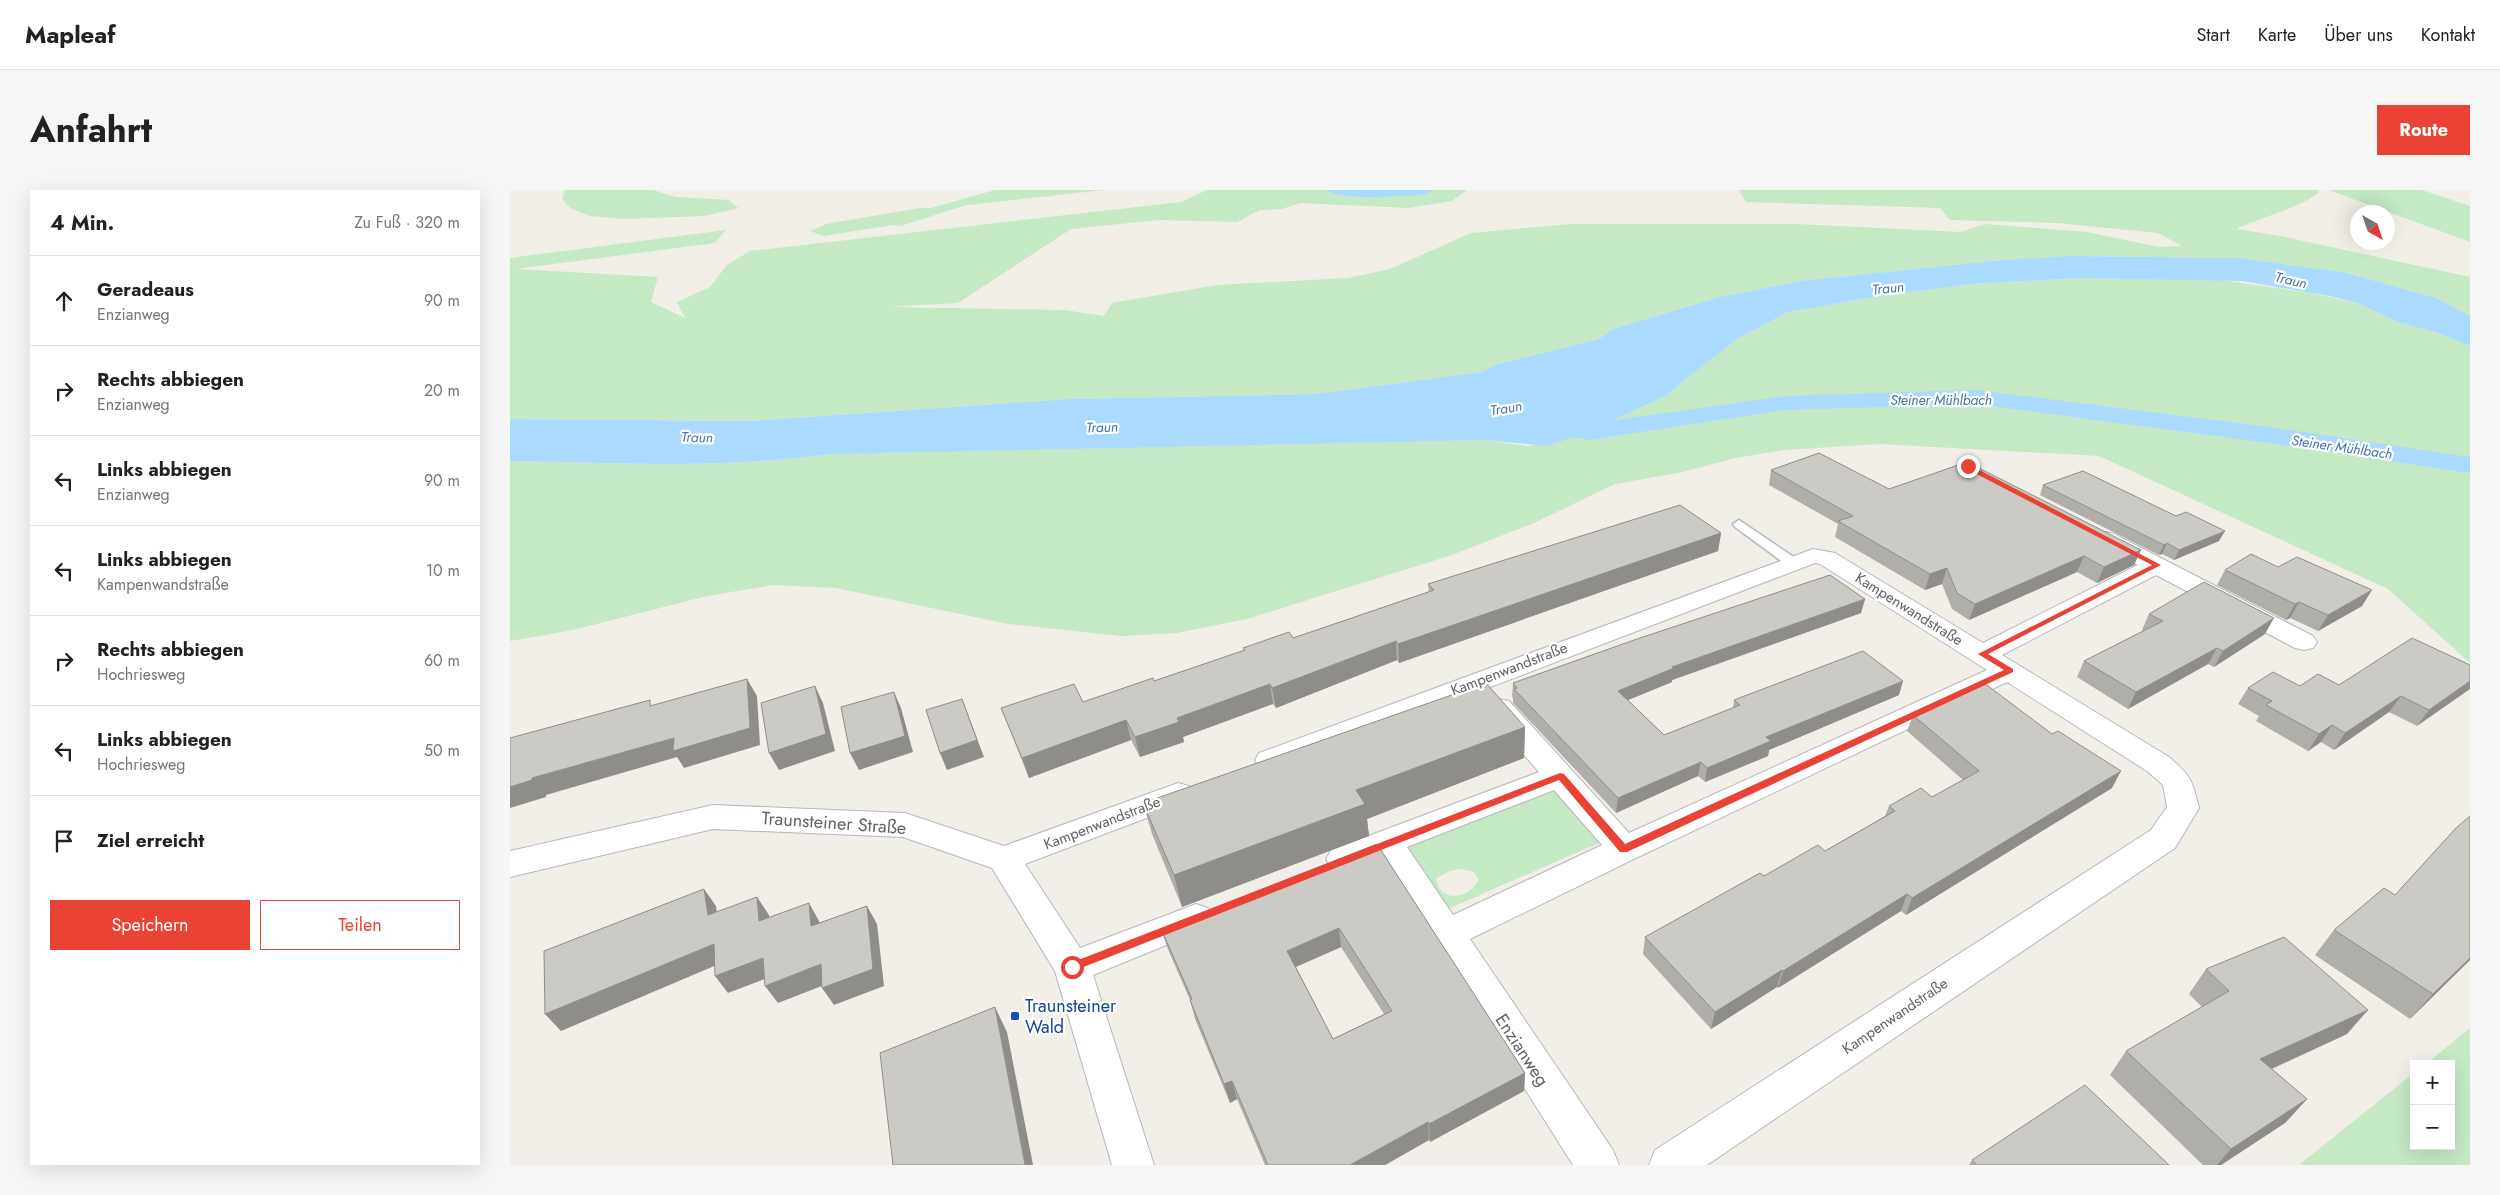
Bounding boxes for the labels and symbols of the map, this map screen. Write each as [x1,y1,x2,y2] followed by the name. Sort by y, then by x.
[2350,205,2395,250] north arrow
[2273,267,2309,293] water label: Traun
[1871,276,1905,300] water label: Traun
[1890,390,1992,410] water label: Steiner Mühlbach
[1489,396,1523,420] water label: Traun
[1086,416,1118,438] water label: Traun
[681,427,713,447] water label: Traun
[2290,430,2394,464] water label: Steiner Mühlbach
[1957,455,1980,478] route end
[1851,567,1967,651] street label: Kampenwandstraße
[1447,637,1571,701] street label: Kampenwandstraße
[1040,791,1164,855] street label: Kampenwandstraße
[761,805,907,841] street label: Traunsteiner Straße
[1061,956,1084,979] route start
[1838,972,1953,1060] street label: Kampenwandstraße
[1025,993,1117,1040] place label: Traunsteiner Wald
[1489,1009,1555,1091] street label: Enzianweg
[1009,1010,1021,1022] marker: Traunsteiner Wald

